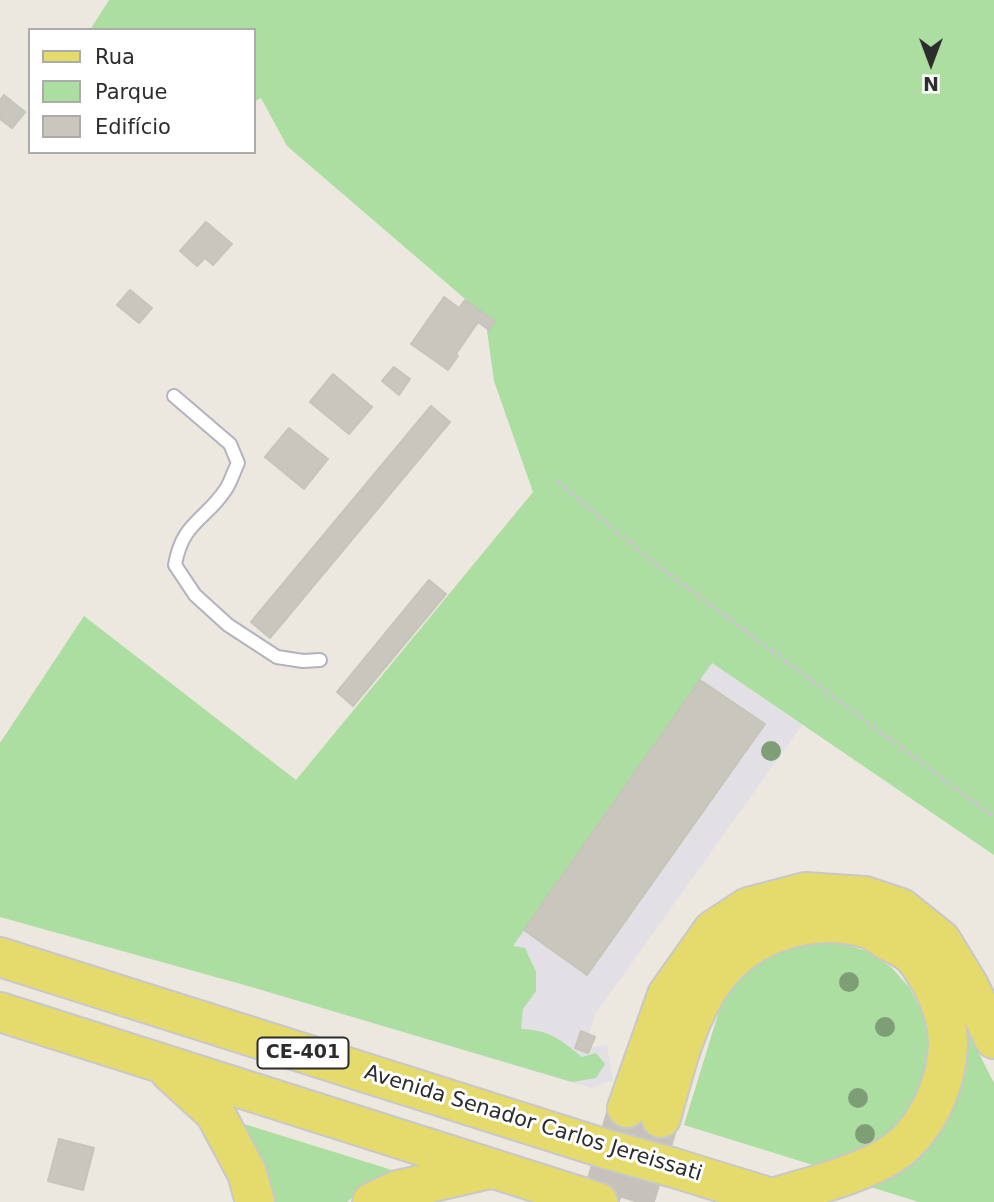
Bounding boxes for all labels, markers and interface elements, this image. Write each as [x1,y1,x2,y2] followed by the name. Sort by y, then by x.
[28,28,256,154] legend
[896,28,966,98] north arrow
[95,45,135,69] text: Rua
[923,73,939,95] text: N
[95,80,167,104] text: Parque
[95,115,171,139] text: Edifício
[258,1037,348,1068] road number: CE-401
[361,1061,705,1187] street label: Avenida Senador Carlos Jereissati

